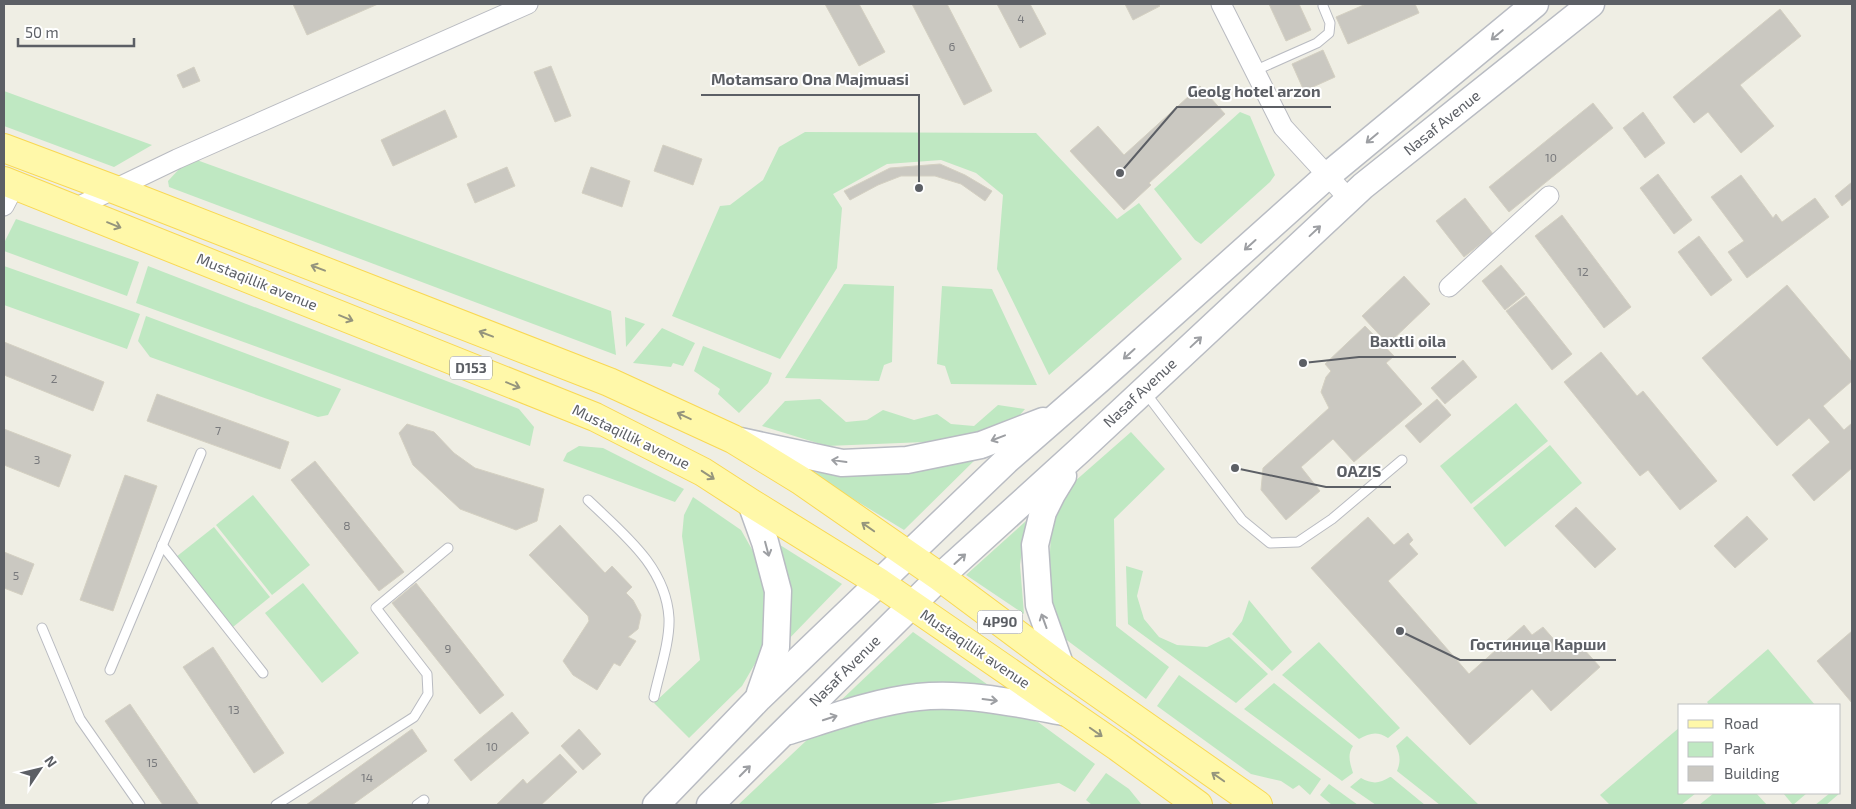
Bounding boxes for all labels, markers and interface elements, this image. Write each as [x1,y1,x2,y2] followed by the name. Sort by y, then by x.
[1017,11,1025,25] house number: 4
[18,15,134,47] scale bar
[25,23,59,41] text: 50 m
[1491,29,1504,40] one-way arrow
[949,39,956,53] house number: 6
[701,64,919,95] callout: Motamsaro Ona Majmuasi
[711,69,909,88] text: Motamsaro Ona Majmuasi
[1177,76,1331,107] callout: Geolg hotel arzon
[1187,81,1321,100] text: Geolg hotel arzon
[1399,86,1483,159] street label: Nasaf Avenue
[1366,133,1379,144] one-way arrow
[1545,150,1557,164] house number: 10
[106,221,121,230] one-way arrow
[1308,225,1321,237] one-way arrow
[1243,239,1256,251] one-way arrow
[194,249,320,313] street label: Mustaqillik avenue
[311,263,326,273] one-way arrow
[1577,264,1589,278] house number: 12
[338,314,353,323] one-way arrow
[1359,326,1456,357] callout: Baxtli oila
[478,329,494,338] one-way arrow
[1370,331,1446,350] text: Baxtli oila
[1189,336,1202,348] one-way arrow
[1122,348,1135,359] one-way arrow
[1099,354,1180,431] street label: Nasaf Avenue
[450,356,492,379] road number: D153
[51,371,58,385] house number: 2
[505,380,520,390] one-way arrow
[570,400,693,472] street label: Mustaqillik avenue
[677,411,692,421] one-way arrow
[215,423,221,437] house number: 7
[991,434,1006,444] one-way arrow
[34,452,40,466] house number: 3
[831,456,847,466] one-way arrow
[1326,456,1391,487] callout: OAZIS
[1337,461,1381,480] text: OAZIS
[701,470,715,480] one-way arrow
[343,518,351,532] house number: 8
[861,522,875,532] one-way arrow
[763,541,772,557] one-way arrow
[954,553,967,564] one-way arrow
[13,568,19,582] house number: 5
[917,605,1034,692] street label: Mustaqillik avenue
[978,610,1022,634] road number: 4P90
[1039,614,1048,629] one-way arrow
[1460,629,1616,660] callout: Гостиница Карши
[805,631,884,710] street label: Nasaf Avenue
[1470,634,1606,653] text: Гостиница Карши
[445,641,452,655] house number: 9
[981,695,997,705] one-way arrow
[228,702,240,716] house number: 13
[1678,704,1841,794] legend
[822,713,837,722] one-way arrow
[1724,714,1759,732] text: Road
[1089,727,1103,737] one-way arrow
[486,739,498,753] house number: 10
[1724,739,1755,757] text: Park
[15,744,65,794] north arrow
[41,752,61,770] text: N
[146,755,158,769] house number: 15
[1724,764,1780,782] text: Building
[739,765,751,777] one-way arrow
[361,770,373,784] house number: 14
[1211,772,1225,782] one-way arrow

